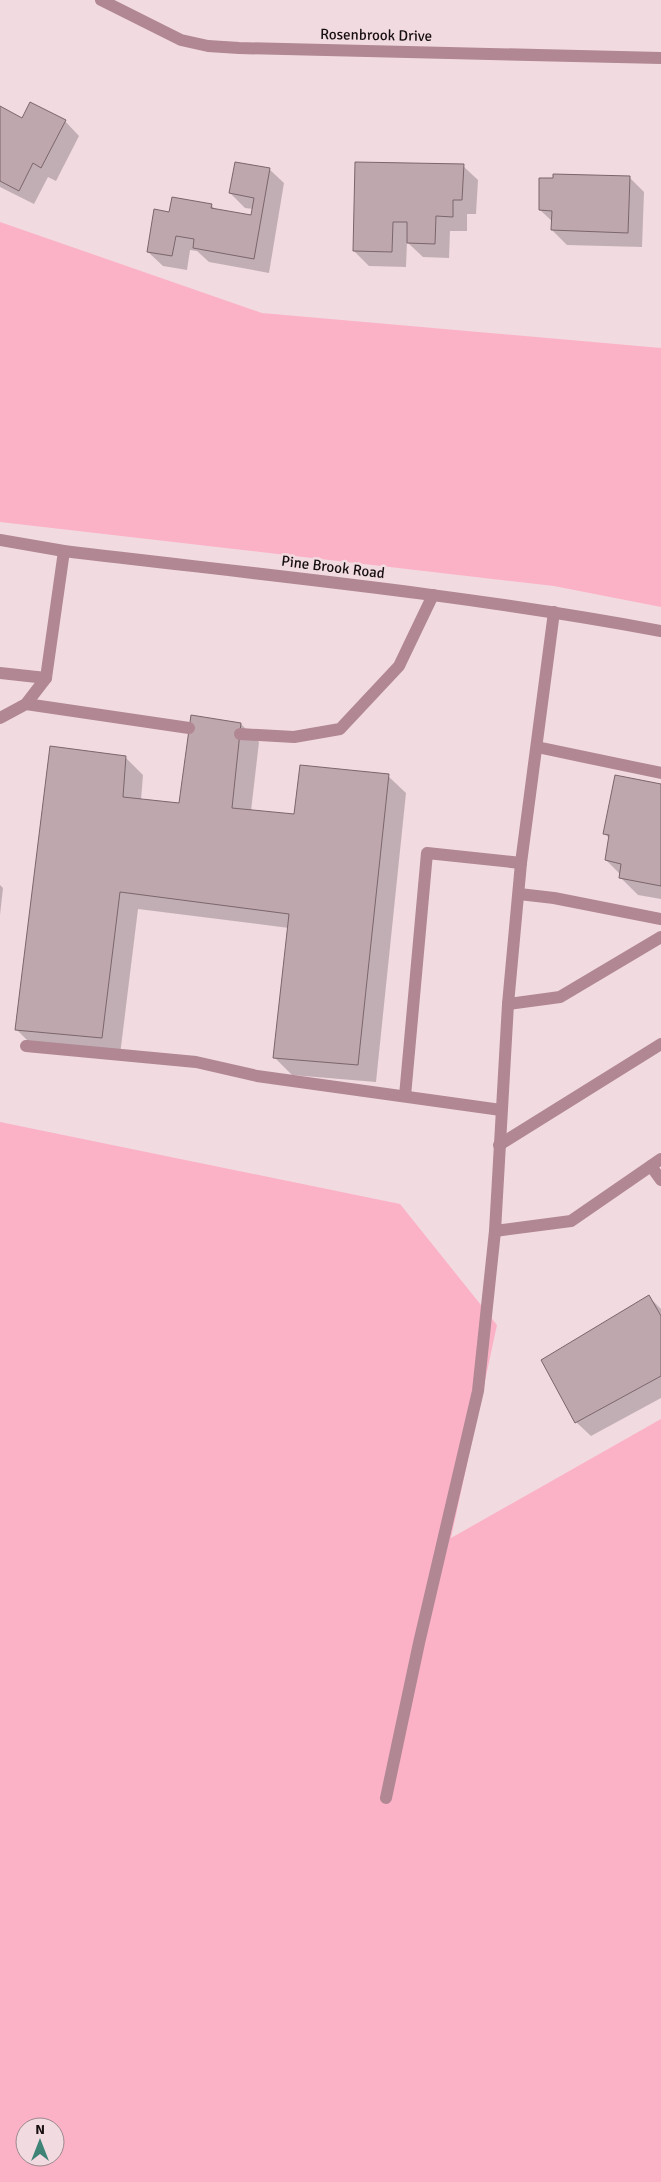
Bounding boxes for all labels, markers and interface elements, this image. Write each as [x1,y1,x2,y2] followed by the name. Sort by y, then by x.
[320,25,432,45] street label: Rosenbrook Drive
[280,552,386,582] street label: Pine Brook Road
[15,2117,65,2167] north arrow
[35,2121,45,2138] text: N

